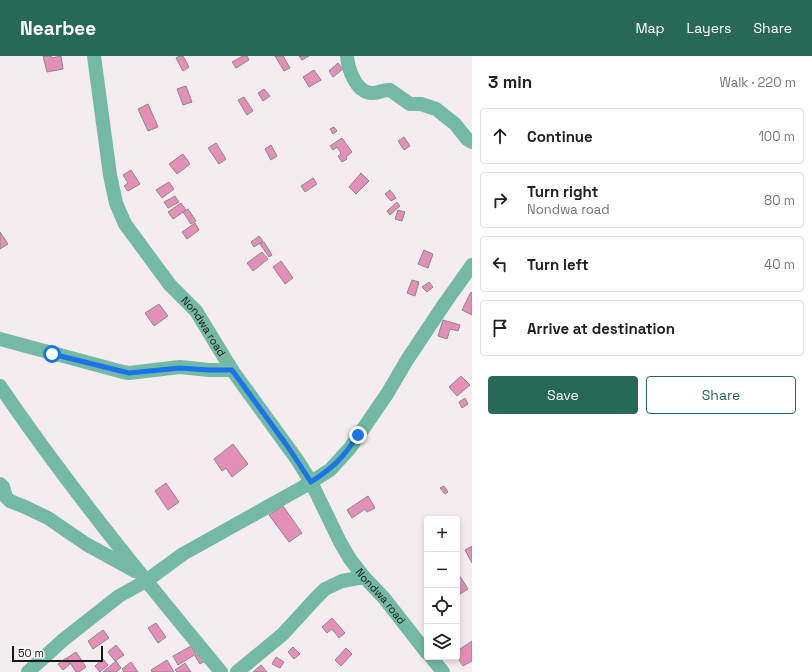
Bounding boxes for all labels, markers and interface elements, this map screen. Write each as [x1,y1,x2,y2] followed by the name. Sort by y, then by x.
[20,16,96,41] text: Nearbee
[635,19,665,37] text: Map
[687,19,731,37] text: Layers
[753,19,792,37] text: Share
[488,71,532,93] text: 3 min
[719,74,796,91] text: Walk · 220 m
[489,125,511,147] icon: ahead
[527,127,593,146] text: Continue
[758,128,795,145] text: 100 m
[527,182,598,201] text: Turn right
[489,189,511,211] icon: right
[764,192,795,209] text: 80 m
[527,201,610,218] text: Nondwa road
[489,253,511,275] icon: left
[527,255,589,274] text: Turn left
[764,256,795,273] text: 40 m
[178,293,229,359] street label: Nondwa road
[489,317,511,339] icon: arrive
[527,319,675,338] text: Arrive at destination
[43,345,61,363] route start
[488,376,638,414] button: Save
[646,376,796,414] button: Share
[349,426,367,444] route end
[424,516,460,660] map controls
[424,516,460,552] button: +
[424,552,460,588] button: −
[353,565,409,627] street label: Nondwa road
[424,588,460,624] button: locate
[424,624,460,660] button: layers
[12,644,103,663] scale bar
[18,646,44,660] text: 50 m

